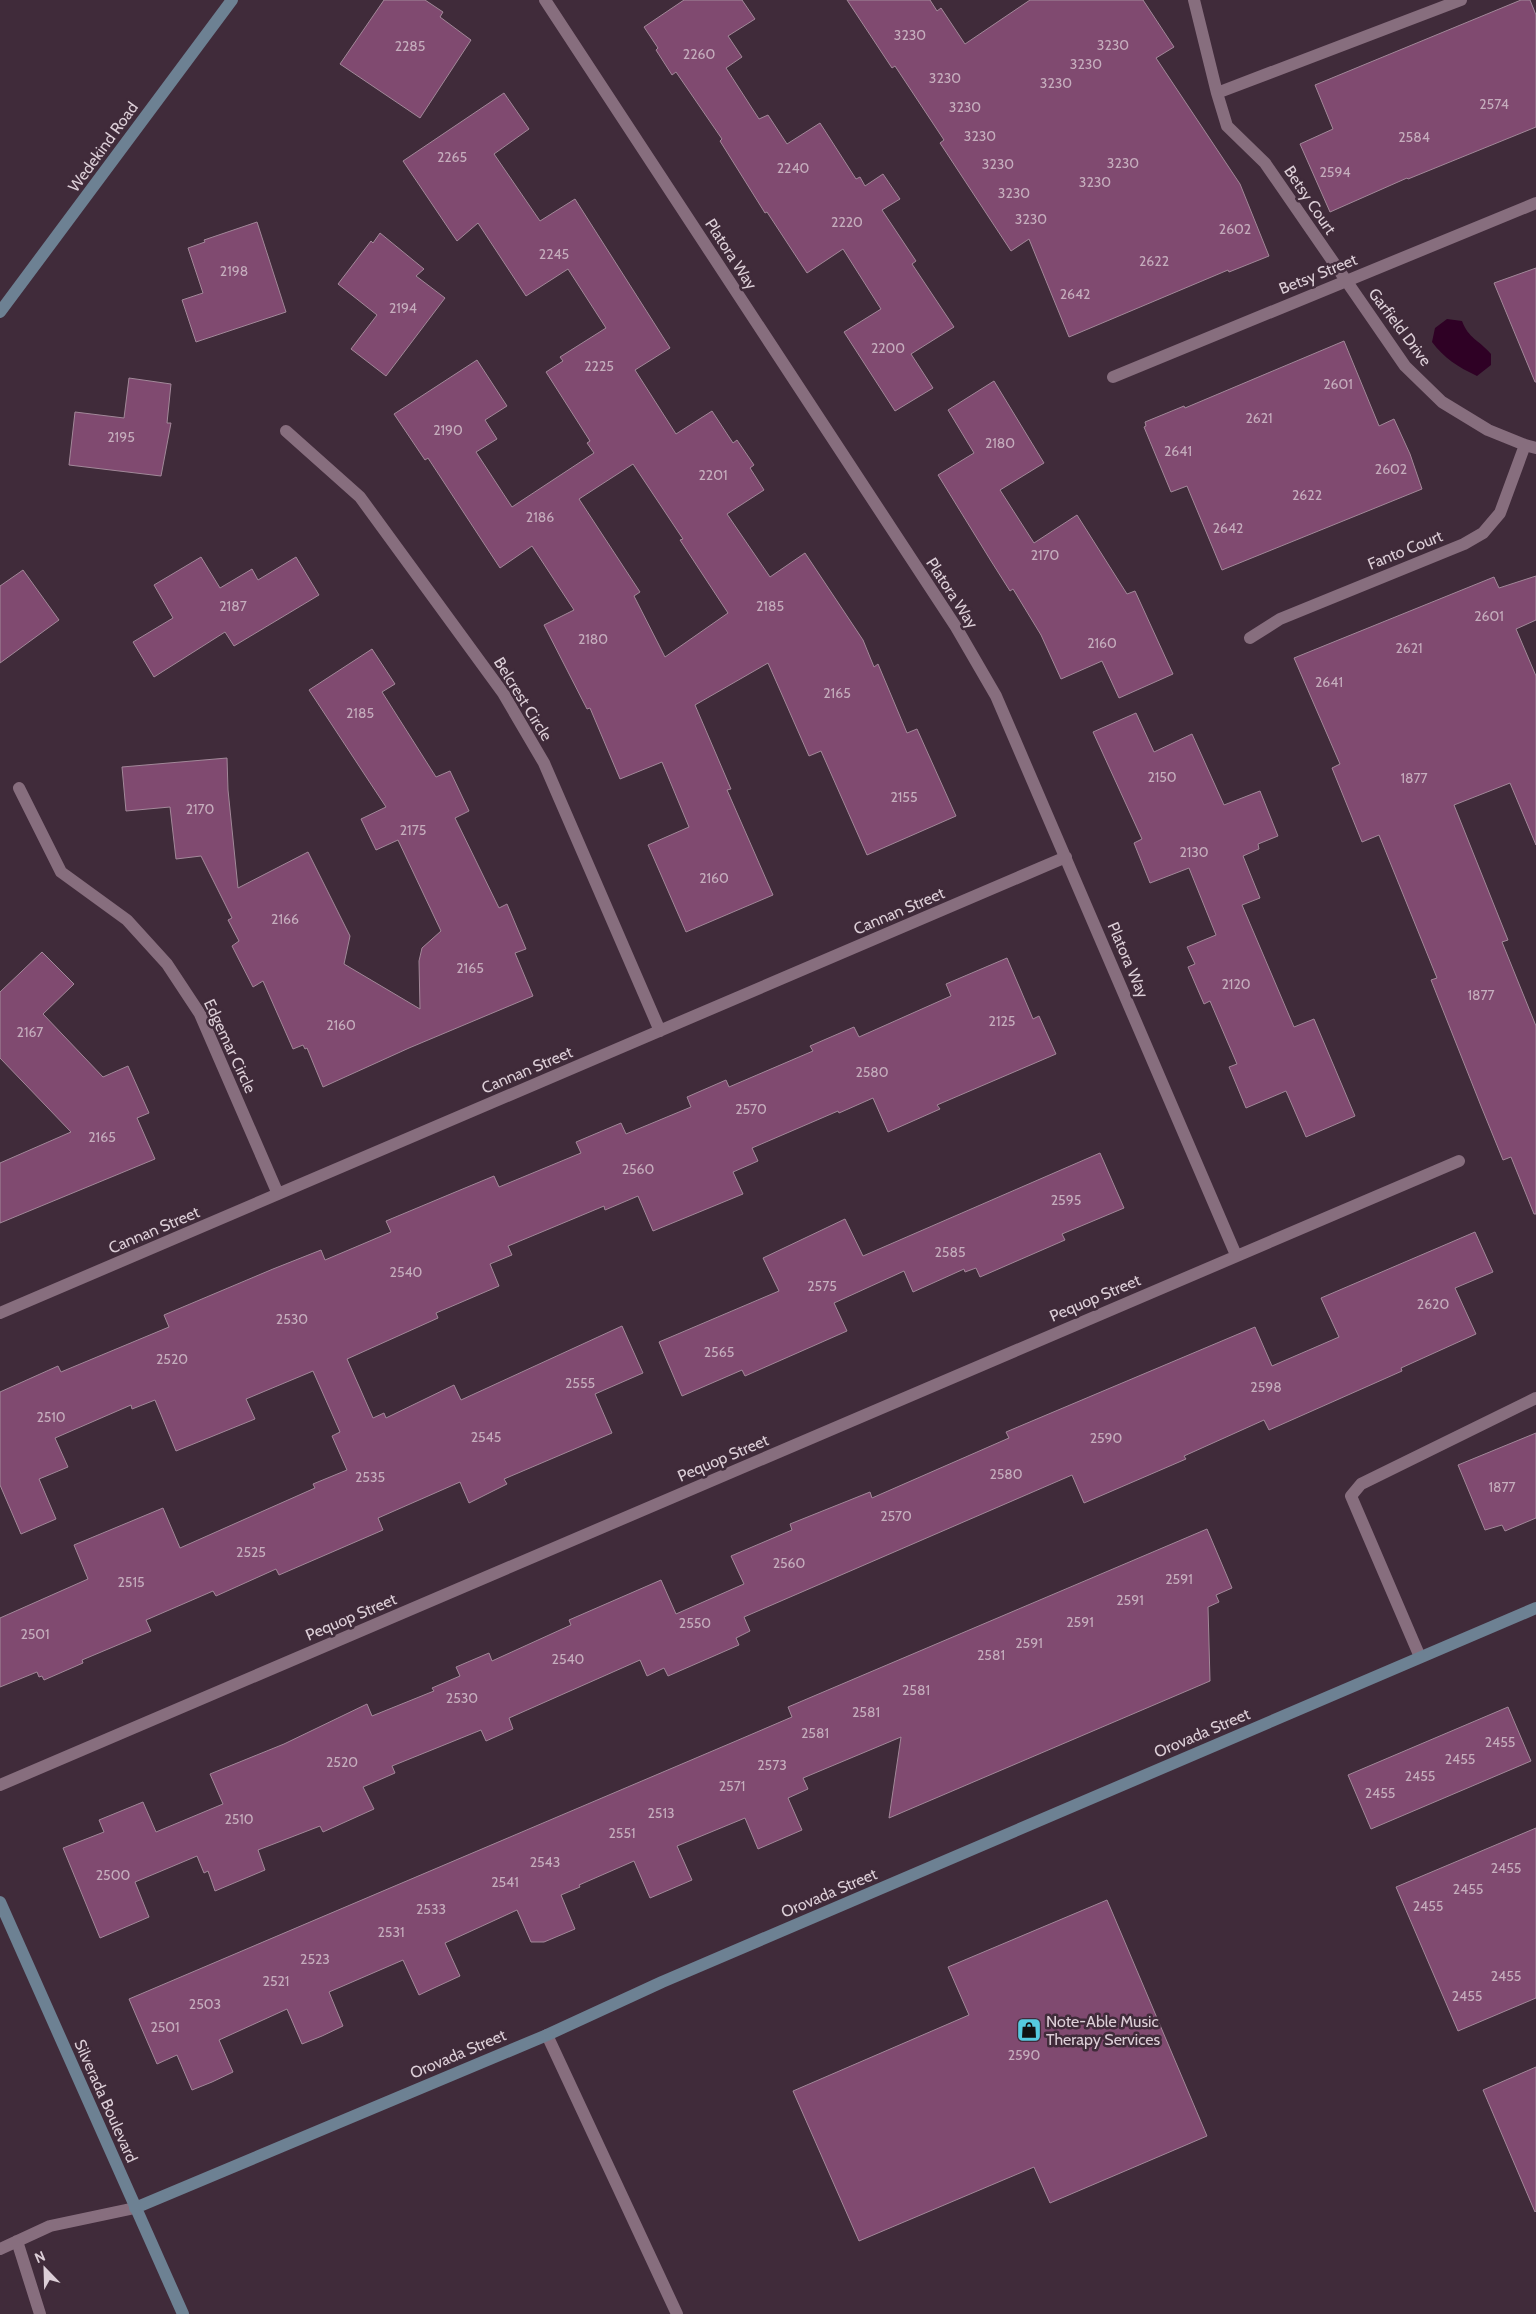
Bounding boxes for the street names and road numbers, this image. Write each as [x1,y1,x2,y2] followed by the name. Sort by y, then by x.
[64,98,142,196] street label: Wedekind Road
[1280,162,1340,238] street label: Betsy Court
[701,215,761,293] street label: Platora Way
[1276,250,1360,298] street label: Betsy Street
[1365,284,1435,370] street label: Garfield Drive
[1365,526,1446,574] street label: Fanto Court
[922,554,982,632] street label: Platora Way
[490,654,556,744] street label: Belcrest Circle
[851,883,948,939] street label: Cannan Street
[1103,919,1153,1001] street label: Platora Way
[200,996,260,1096] street label: Edgemar Circle
[479,1042,576,1098] street label: Cannan Street
[106,1202,203,1258] street label: Cannan Street
[1047,1270,1144,1326] street label: Pequop Street
[675,1430,772,1486] street label: Pequop Street
[303,1589,400,1645] street label: Pequop Street
[1151,1704,1253,1762] street label: Orovada Street
[778,1864,880,1922] street label: Orovada Street
[407,2025,509,2083] street label: Orovada Street
[70,2036,142,2166] street label: Silverada Boulevard

